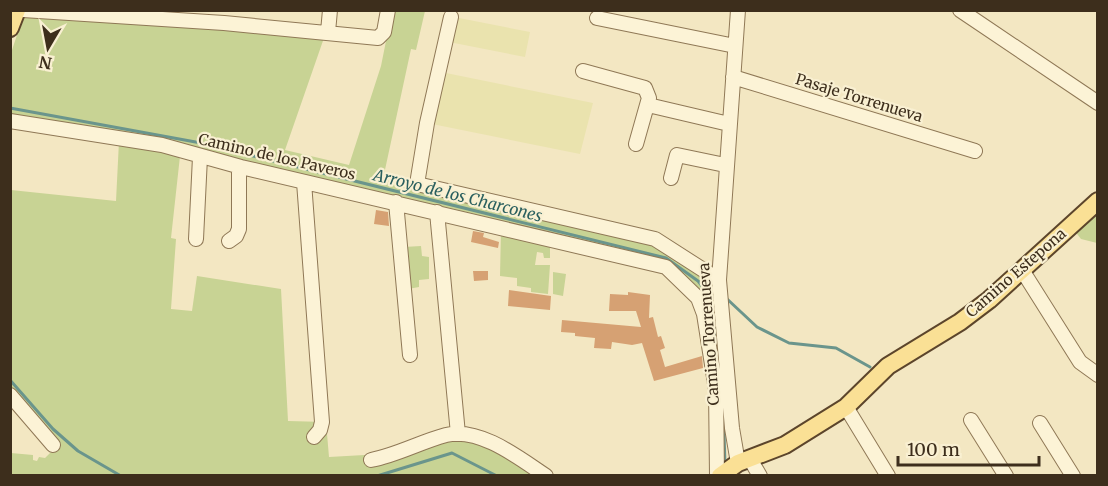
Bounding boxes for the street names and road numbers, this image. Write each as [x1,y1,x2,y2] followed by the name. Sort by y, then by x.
[793,69,925,126] street label: Pasaje Torrenueva
[197,129,358,184] street label: Camino de los Paveros
[962,224,1070,321] street label: Camino Estepona
[694,262,723,406] street label: Camino Torrenueva

